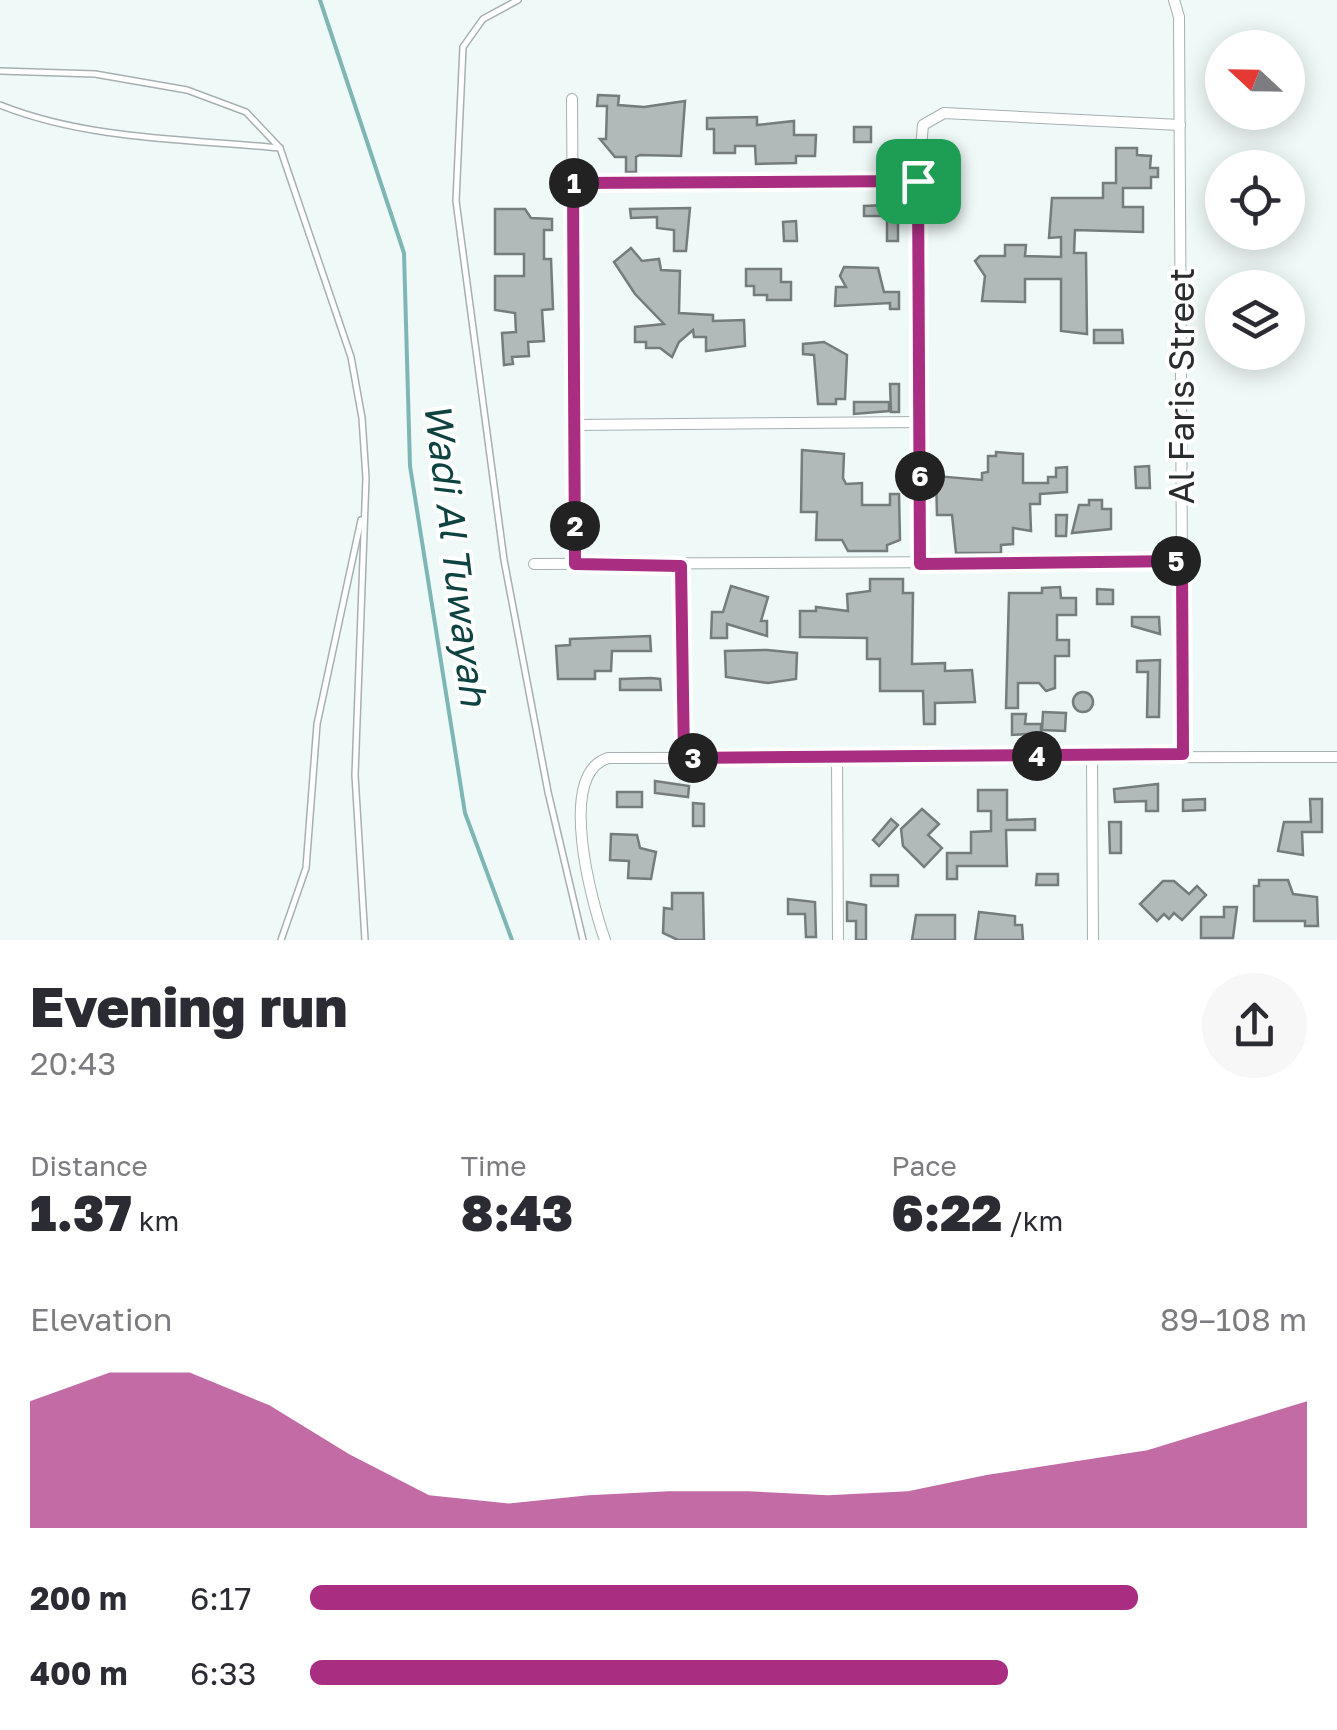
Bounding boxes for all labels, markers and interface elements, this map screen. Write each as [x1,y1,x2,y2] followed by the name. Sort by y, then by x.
[1205,30,1305,130] north arrow
[1205,30,1305,370] map controls
[876,139,961,224] pin
[1205,150,1305,250] button: locate
[891,154,946,209] icon: arrive
[549,158,599,208] pin: 1
[567,166,581,199] text: 1
[1160,268,1202,504] street label: Al Faris Street
[1205,270,1305,370] button: layers
[416,400,498,710] water label: Wadi Al Tuwayah
[895,451,945,501] pin: 6
[911,459,929,492] text: 6
[550,501,600,551] pin: 2
[566,509,584,542] text: 2
[1151,536,1201,586] pin: 5
[1167,544,1185,577] text: 5
[1012,731,1062,781] pin: 4
[668,733,718,783] pin: 3
[1028,739,1046,772] text: 4
[684,741,702,774] text: 3
[30,973,348,1039] text: Evening run
[1202,973,1307,1078] button: share
[30,1044,116,1082] text: 20:43
[30,1149,148,1182] text: Distance
[461,1149,527,1182] text: Time
[891,1149,957,1182] text: Pace
[30,1182,132,1242] text: 1.37
[461,1182,573,1242] text: 8:43
[891,1182,1002,1242] text: 6:22
[132,1204,179,1237] text: km
[1002,1204,1063,1237] text: /km
[30,1300,172,1338] text: Elevation
[1160,1300,1307,1338] text: 89–108 m
[30,1579,127,1617] text: 200 m
[190,1579,251,1617] text: 6:17
[30,1654,128,1692] text: 400 m
[190,1654,256,1692] text: 6:33

